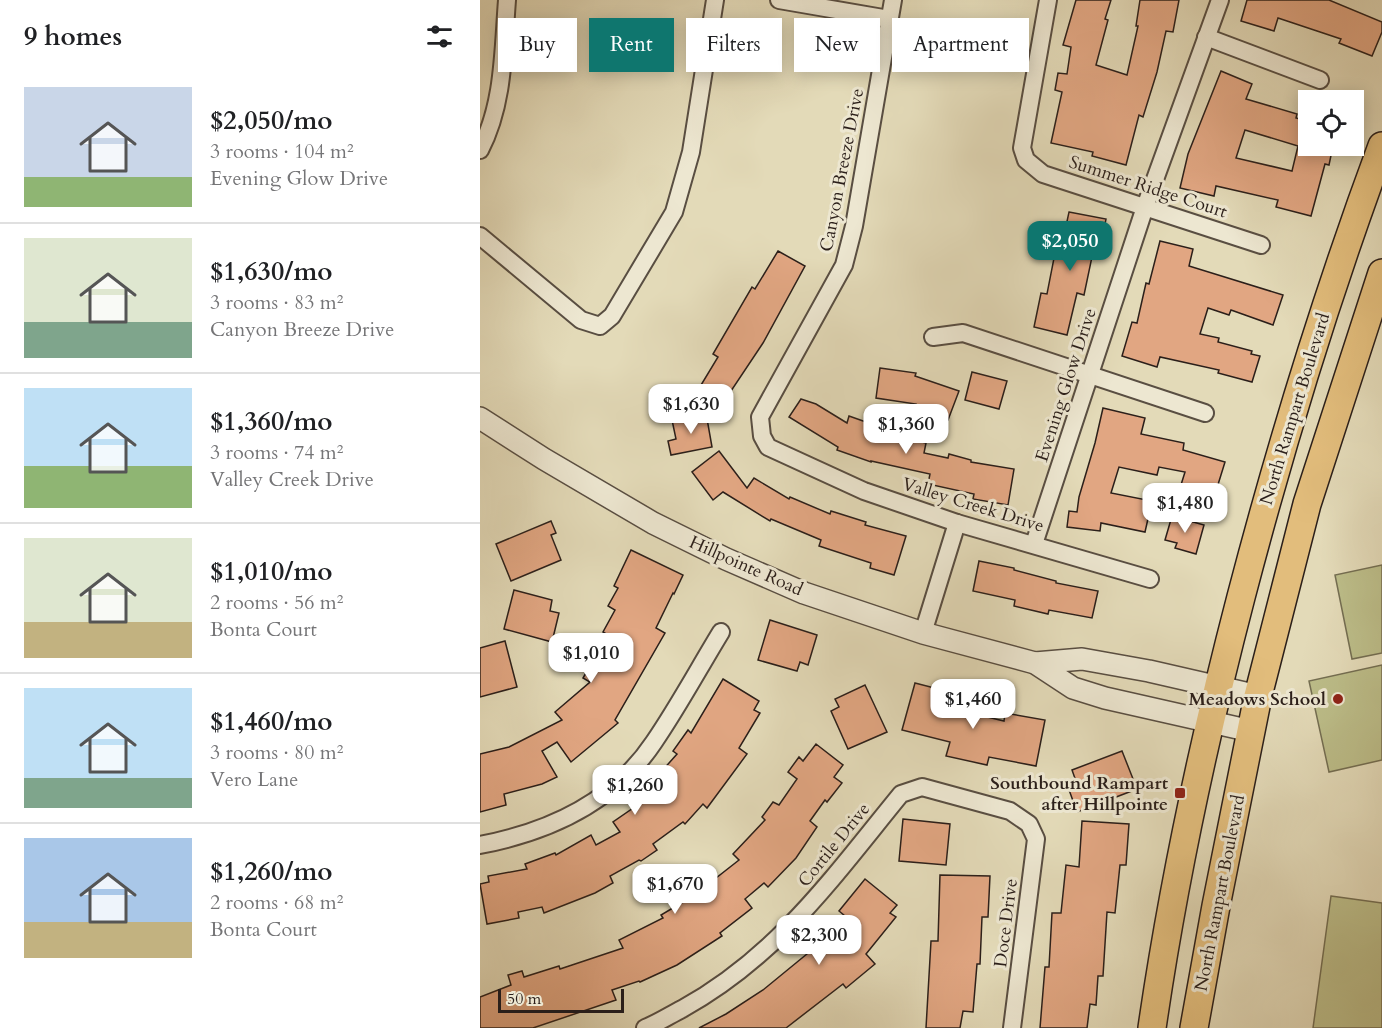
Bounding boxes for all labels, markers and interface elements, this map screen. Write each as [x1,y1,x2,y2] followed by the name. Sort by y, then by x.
[498,18,577,72] chip: Buy
[589,18,674,72] chip: Rent
[686,18,782,72] chip: Filters
[794,18,880,72] chip: New
[892,18,1029,72] chip: Apartment
[24,19,122,54] text: 9 homes
[423,20,456,53] icon: filters
[814,86,870,254] street label: Canyon Breeze Drive
[1298,90,1364,156] map controls
[1298,90,1364,156] button: locate
[210,103,333,138] text: $2,050/mo
[72,111,144,183] icon: home
[210,138,354,165] text: 3 rooms · 104 m²
[1066,150,1230,224] street label: Summer Ridge Court
[210,165,388,192] text: Evening Glow Drive
[1021,221,1119,272] pin: $2,050
[1041,227,1099,254] text: $2,050
[210,254,333,289] text: $1,630/mo
[72,262,144,334] icon: home
[210,289,343,316] text: 3 rooms · 83 m²
[1029,305,1103,465] street label: Evening Glow Drive
[1254,310,1336,508] street label: North Rampart Boulevard
[210,316,394,343] text: Canyon Breeze Drive
[642,384,740,435] pin: $1,630
[662,390,720,417] text: $1,630
[210,404,333,439] text: $1,360/mo
[857,404,955,455] pin: $1,360
[877,410,935,437] text: $1,360
[72,412,144,484] icon: home
[210,439,343,466] text: 3 rooms · 74 m²
[210,466,374,493] text: Valley Creek Drive
[899,472,1047,538] street label: Valley Creek Drive
[1136,483,1234,534] pin: $1,480
[1156,489,1214,516] text: $1,480
[685,530,807,602] street label: Hillpointe Road
[210,554,333,589] text: $1,010/mo
[72,562,144,634] icon: home
[210,589,343,616] text: 2 rooms · 56 m²
[210,616,317,643] text: Bonta Court
[542,633,640,684] pin: $1,010
[562,639,620,666] text: $1,010
[924,679,1022,730] pin: $1,460
[944,685,1002,712] text: $1,460
[1189,687,1326,712] place label: Meadows School
[1331,692,1345,706] marker: Meadows School
[210,704,333,739] text: $1,460/mo
[72,712,144,784] icon: home
[210,739,343,766] text: 3 rooms · 80 m²
[586,765,684,816] pin: $1,260
[210,766,298,793] text: Vero Lane
[606,771,664,798] text: $1,260
[990,771,1169,817] place label: Southbound Rampart after Hillpointe
[1173,786,1187,800] marker: Southbound Rampart after Hillpointe
[1189,792,1251,993] street label: North Rampart Boulevard
[792,798,876,892] street label: Cortile Drive
[210,854,333,889] text: $1,260/mo
[72,862,144,934] icon: home
[626,864,724,915] pin: $1,670
[646,870,704,897] text: $1,670
[988,877,1024,969] street label: Doce Drive
[210,889,343,916] text: 2 rooms · 68 m²
[770,915,868,966] pin: $2,300
[210,916,317,943] text: Bonta Court
[790,921,848,948] text: $2,300
[498,986,624,1014] scale bar
[507,988,541,1010] text: 50 m

